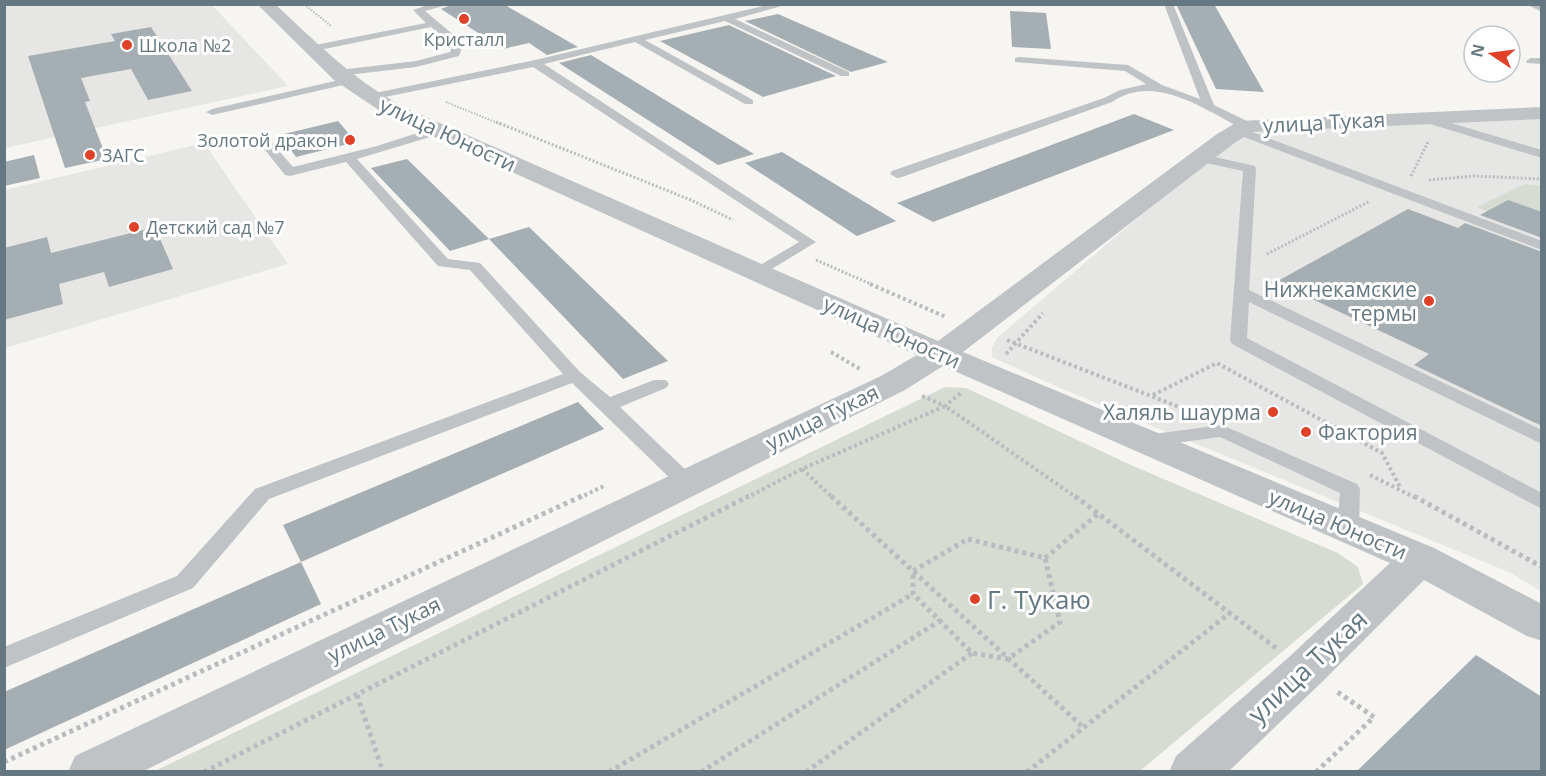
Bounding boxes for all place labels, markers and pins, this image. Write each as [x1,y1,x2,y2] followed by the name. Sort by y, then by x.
[457,12,471,26] marker: Кристалл
[423,27,505,51] place label: Кристалл
[139,33,231,57] place label: Школа №2
[120,38,134,52] marker: Школа №2
[197,128,338,152] place label: Золотой дракон
[343,133,357,147] marker: Золотой дракон
[102,143,145,167] place label: ЗАГС
[83,148,97,162] marker: ЗАГС
[146,215,285,239] place label: Детский сад №7
[127,220,141,234] marker: Детский сад №7
[1264,275,1417,327] place label: Нижнекамские термы
[1422,294,1436,308] marker: Нижнекамские термы
[1103,398,1261,426] place label: Халяль шаурма
[1266,405,1280,419] marker: Халяль шаурма
[1318,418,1418,446] place label: Фактория
[1299,425,1313,439] marker: Фактория
[987,581,1091,617] place label: Г. Тукаю
[968,592,982,606] marker: Г. Тукаю

